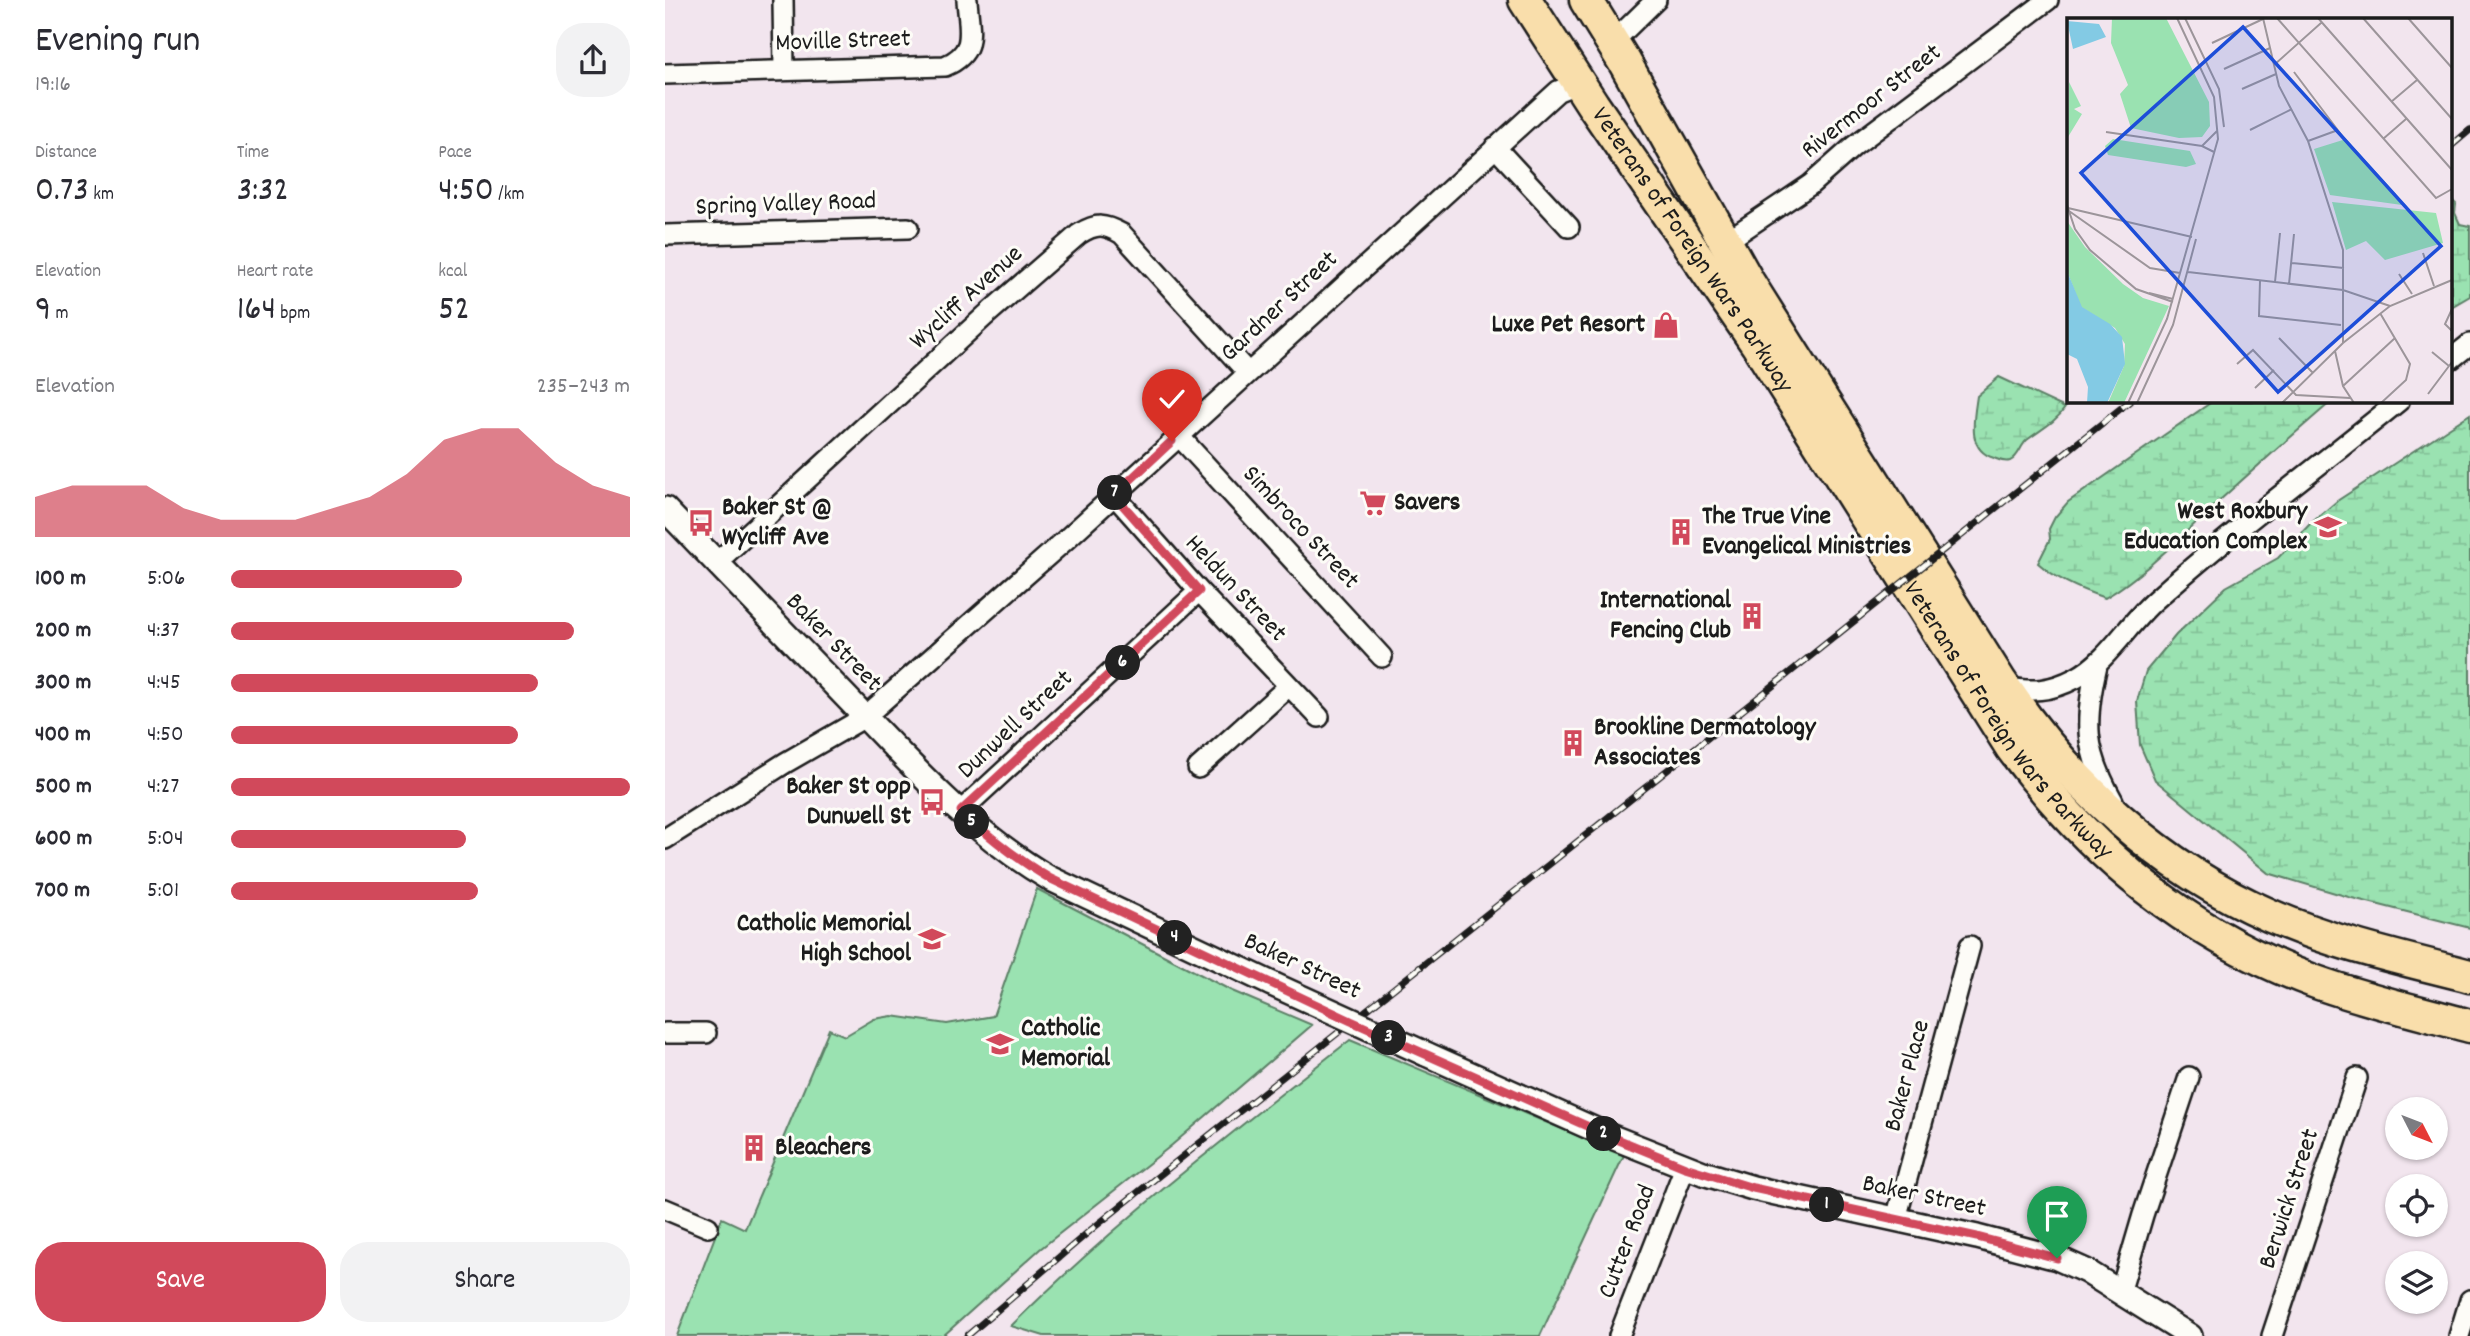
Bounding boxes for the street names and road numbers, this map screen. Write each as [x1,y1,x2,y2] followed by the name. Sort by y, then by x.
[775,21,912,63] street label: Moville Street
[1794,35,1950,169] street label: Rivermoor Street
[1582,100,1802,401] street label: Veterans of Foreign Wars Parkway
[695,183,877,227] street label: Spring Valley Road
[902,237,1032,359] street label: Wycliff Avenue
[1213,242,1348,371] street label: Gardner Street
[1233,458,1368,599] street label: Simbroco Street
[1175,527,1295,651] street label: Heldun Street
[1893,574,2121,869] street label: Veterans of Foreign Wars Parkway
[776,585,890,701] street label: Baker Street
[950,661,1082,788] street label: Dunwell Street
[1237,924,1367,1010] street label: Baker Street
[1875,1016,1941,1136] street label: Baker Place
[2250,1124,2330,1274] street label: Berwick Street
[1859,1166,1990,1228] street label: Baker Street
[1589,1180,1667,1304] street label: Cutter Road

